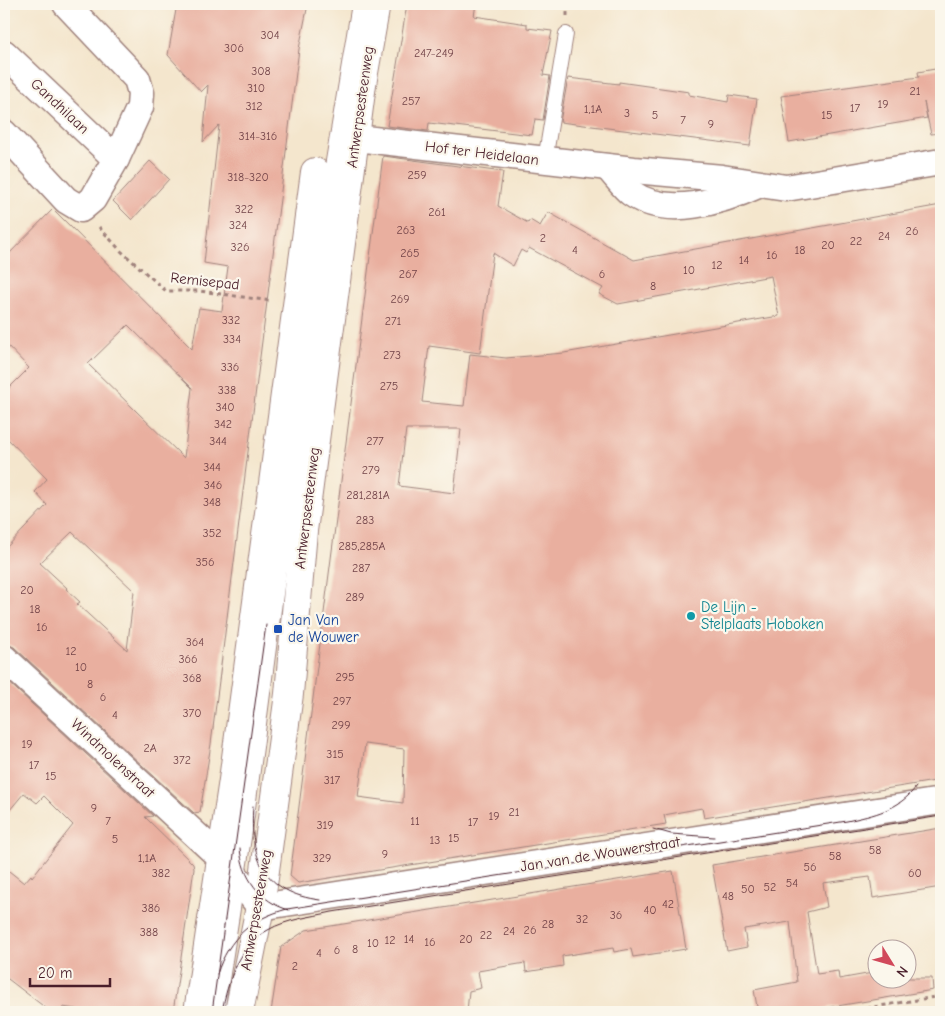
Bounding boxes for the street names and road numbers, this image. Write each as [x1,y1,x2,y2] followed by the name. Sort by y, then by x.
[343,45,377,169] street label: Antwerpsesteenweg
[27,74,93,138] street label: Gandhilaan
[424,137,540,169] street label: Hof ter Heidelaan
[170,268,240,294] street label: Remisepad
[291,446,323,570] street label: Antwerpsesteenweg
[67,715,159,802] street label: Windmolenstraat
[519,832,682,876] street label: Jan van de Wouwerstraat
[236,848,276,972] street label: Antwerpsesteenweg

